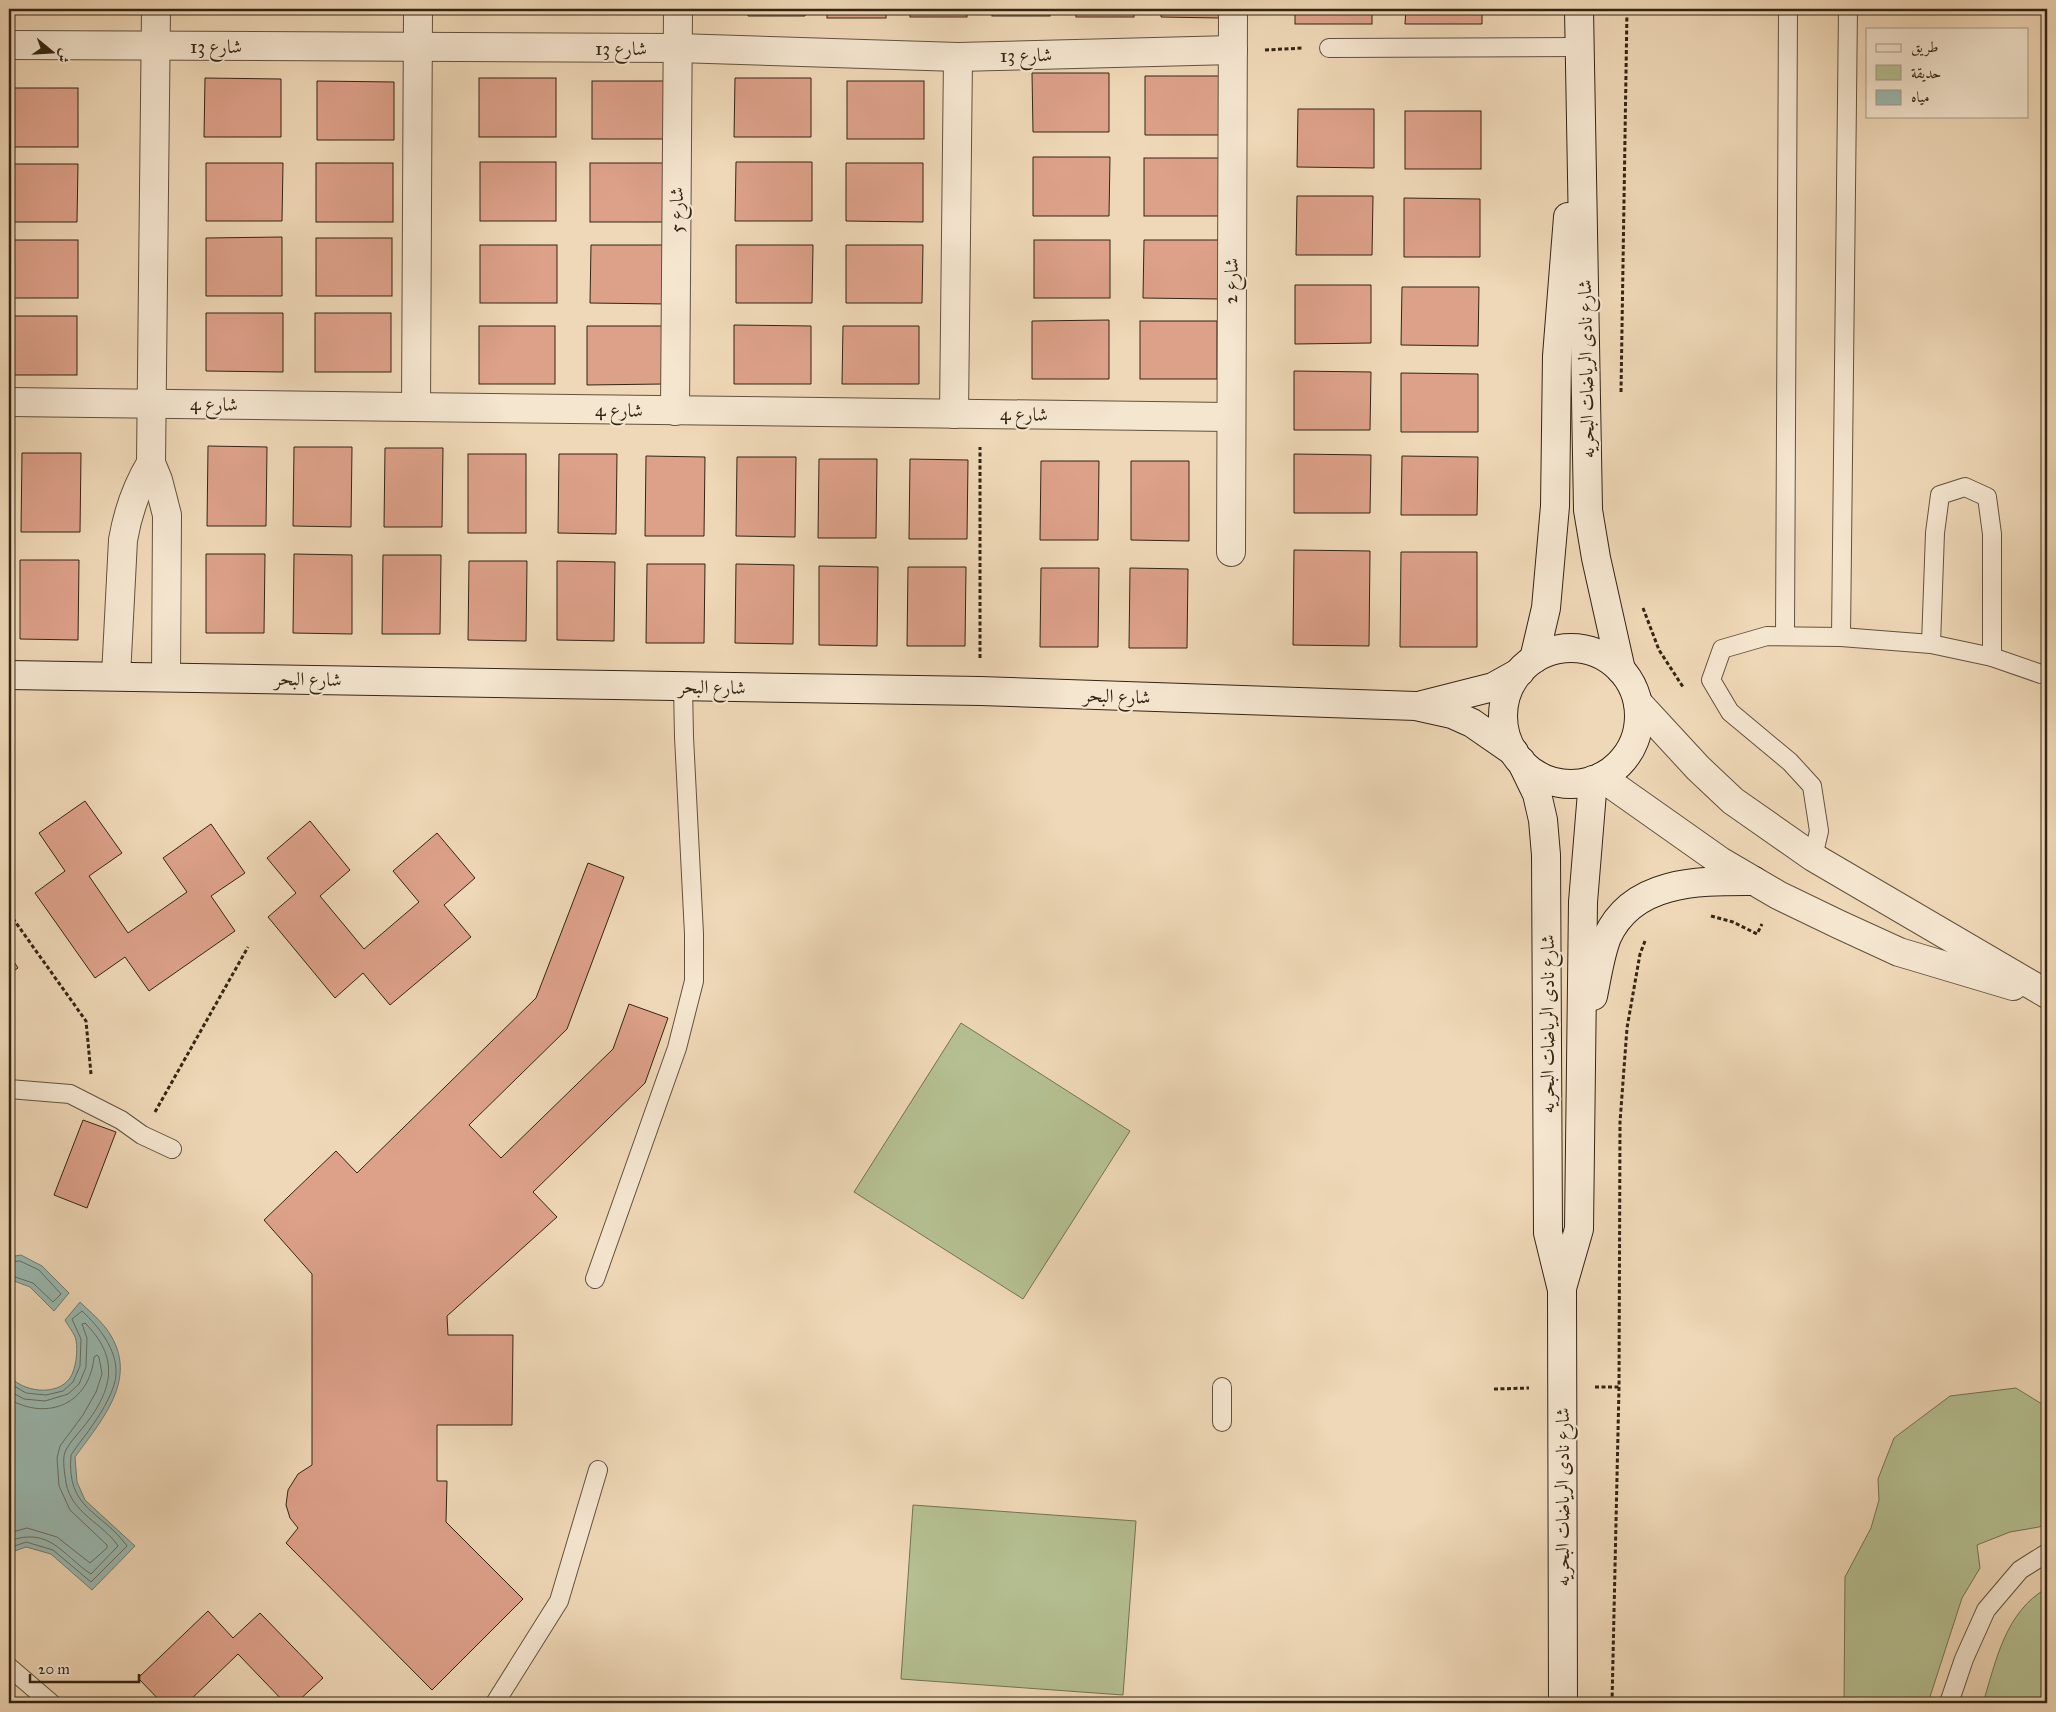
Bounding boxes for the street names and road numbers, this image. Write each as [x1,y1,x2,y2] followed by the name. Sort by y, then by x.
[190,35,242,62] street label: شارع 13
[595,37,647,64] street label: شارع 13
[1000,43,1052,71] street label: شارع 13
[665,187,692,233] street label: شارع 5
[1219,258,1247,304] street label: شارع 2
[1573,279,1603,459] street label: شارع نادى الرياضات البحريه
[190,392,238,420] street label: شارع 4
[595,398,643,426] street label: شارع 4
[1000,402,1048,430] street label: شارع 4
[272,667,342,695] street label: شارع البحر
[676,675,746,703] street label: شارع البحر
[1081,683,1151,713] street label: شارع البحر
[1536,935,1563,1113] street label: شارع نادى الرياضات البحريه
[1551,1408,1578,1586] street label: شارع نادى الرياضات البحريه

